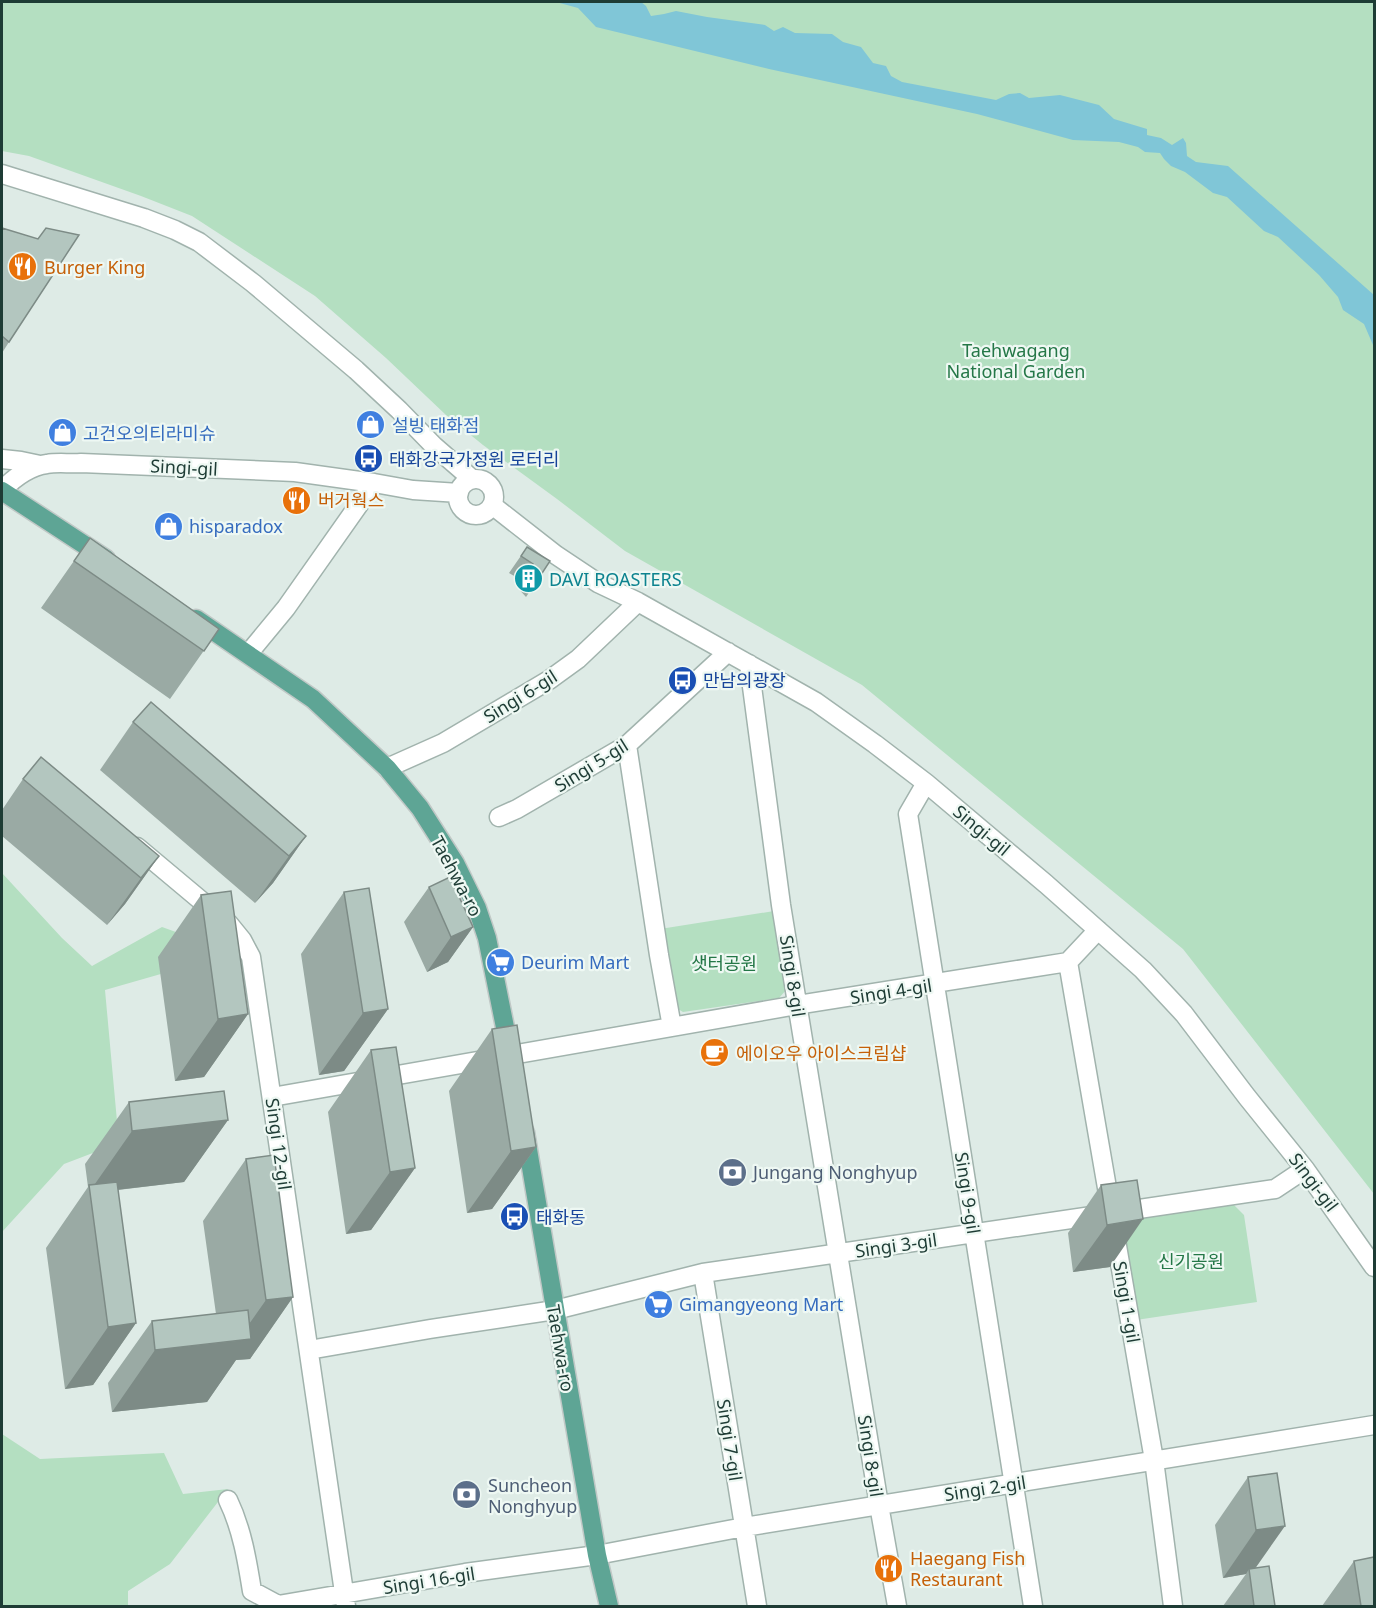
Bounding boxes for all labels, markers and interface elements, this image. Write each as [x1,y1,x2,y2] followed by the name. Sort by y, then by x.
[7,251,39,283] restaurant icon: Burger King
[44,255,145,279] place label: Burger King
[947,338,1085,383] park label: Taehwagang National Garden
[355,409,387,441] shop icon: 설빙 태화점
[392,413,479,437] place label: 설빙 태화점
[46,417,78,449] shop icon: 고건오의티라미슈
[83,421,215,445] place label: 고건오의티라미슈
[352,443,384,475] bus stop icon: 태화강국가정원 로터리
[389,447,559,471] place label: 태화강국가정원 로터리
[150,453,218,481] street label: Singi-gil
[281,484,313,516] restaurant icon: 버거웍스
[318,488,384,512] place label: 버거웍스
[152,510,184,542] shop icon: hisparadox
[189,514,283,538] place label: hisparadox
[512,563,544,595] building icon: DAVI ROASTERS
[549,567,682,591] place label: DAVI ROASTERS
[479,664,561,728] street label: Singi 6-gil
[666,664,698,696] bus stop icon: 만남의광장
[703,668,786,692] place label: 만남의광장
[550,733,632,797] street label: Singi 5-gil
[948,799,1016,861] street label: Singi-gil
[426,832,488,920] street label: Taehwa-ro
[775,933,811,1019] street label: Singi 8-gil
[484,946,516,978] supermarket icon: Deurim Mart
[521,950,630,974] place label: Deurim Mart
[691,951,757,975] park label: 샛터공원
[848,973,934,1009] street label: Singi 4-gil
[699,1037,731,1069] cafe icon: 에이오우 아이스크림샵
[736,1041,906,1065] place label: 에이오우 아이스크림샵
[261,1096,297,1192] street label: Singi 12-gil
[1284,1148,1344,1216] street label: Singi-gil
[950,1150,986,1236] street label: Singi 9-gil
[716,1156,748,1188] bank icon: Jungang Nonghyup
[751,1160,917,1184] place label: Jungang Nonghyup
[499,1201,531,1233] bus stop icon: 태화동
[536,1205,586,1229] place label: 태화동
[853,1227,939,1263] street label: Singi 3-gil
[1158,1249,1224,1273] park label: 신기공원
[1108,1259,1146,1345] street label: Singi 1-gil
[642,1288,674,1320] supermarket icon: Gimangyeong Mart
[679,1292,844,1316] place label: Gimangyeong Mart
[542,1303,580,1393] street label: Taehwa-ro
[712,1397,748,1483] street label: Singi 7-gil
[853,1413,889,1499] street label: Singi 8-gil
[942,1470,1028,1506] street label: Singi 2-gil
[488,1473,577,1518] place label: Suncheon Nonghyup
[451,1479,483,1511] bank icon: Suncheon Nonghyup
[910,1546,1025,1591] place label: Haegang Fish Restaurant
[873,1552,905,1584] restaurant icon: Haegang Fish Restaurant
[381,1561,477,1599] street label: Singi 16-gil

